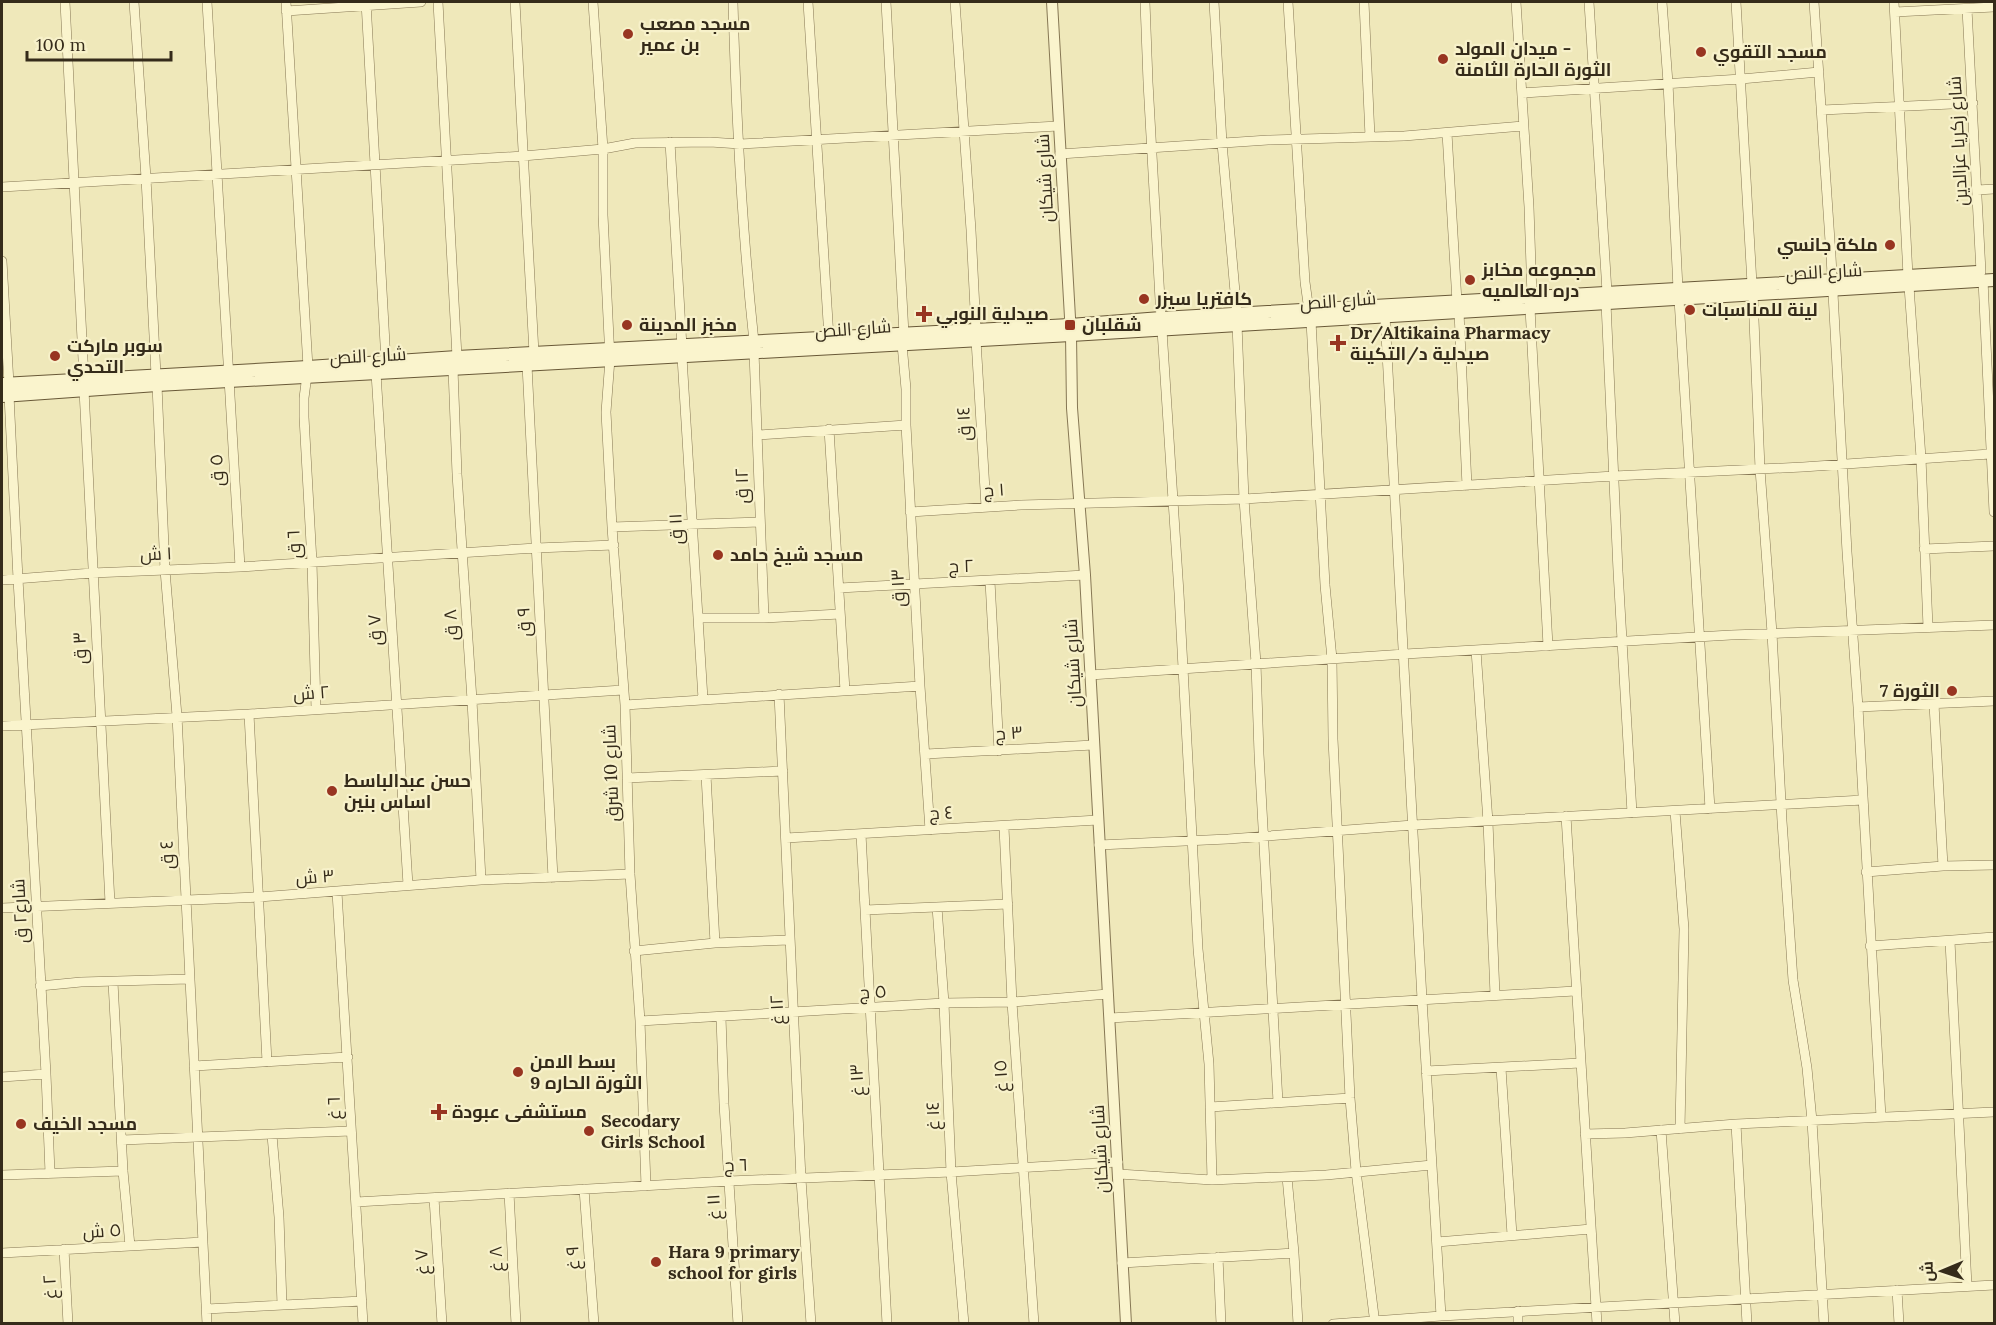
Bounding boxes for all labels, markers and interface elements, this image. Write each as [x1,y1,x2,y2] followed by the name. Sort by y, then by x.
[639,12,750,56] place label: مسجد مصعب بن عمير
[27,24,171,62] scale bar
[621,27,635,41] marker: مسجد مصعب بن عمير
[36,33,86,56] text: 100 m
[1455,37,1611,81] place label: ميدان المولد - الثورة الحارة الثامنة
[1713,40,1827,66] place label: مسجد التقوي
[1694,45,1708,59] marker: مسجد التقوي
[1436,52,1450,66] marker: ميدان المولد - الثورة الحارة الثامنة
[1943,75,1973,207] street label: شارع زكريا عزالدين
[1031,133,1059,223] street label: شارع شيكان
[1777,233,1878,259] place label: ملكة جانسي
[1883,238,1897,252] marker: ملكة جانسي
[1481,258,1596,302] place label: مجموعه مخابز دره العالميه
[1785,258,1863,286] street label: شارع النص
[1463,273,1477,287] marker: مجموعه مخابز دره العالميه
[1299,286,1377,316] street label: شارع النص
[1155,287,1252,310] place label: كافتريا سيزر
[1137,292,1151,306] marker: كافتريا سيزر
[1702,298,1818,321] place label: لينة للمناسبات
[936,302,1049,329] place label: صيدلية النوبي
[1683,303,1697,317] marker: لينة للمناسبات
[917,307,931,321] marker: صيدلية النوبي
[639,313,737,336] place label: مخبز المدينة
[1082,313,1142,336] place label: شقلبان
[814,314,892,344] street label: شارع النص
[620,318,634,332] marker: مخبز المدينة
[1063,318,1077,332] marker: شقلبان
[1350,321,1551,365] place label: Dr/Altikaina Pharmacy صيدلية د/التكينة
[67,334,163,381] place label: سوبر ماركت التحدي
[1331,336,1345,350] marker: Dr/Altikaina Pharmacy صيدلية د/التكينة
[329,342,407,370] street label: شارع النص
[48,349,62,363] marker: سوبر ماركت التحدي
[951,406,977,442] street label: ١٤ ق
[204,453,230,487] street label: ٥ ق
[729,468,755,504] street label: ١٢ ق
[983,477,1005,503] street label: ١ ج
[663,513,689,545] street label: ١١ ق
[281,529,307,559] street label: ٦ ق
[139,541,173,566] street label: ١ ش
[730,543,864,567] place label: مسجد شيخ حامد
[711,548,725,562] marker: مسجد شيخ حامد
[948,554,974,578] street label: ٢ ج
[885,568,911,608] street label: ١٣ ق
[511,607,537,637] street label: ٩ ق
[438,608,464,642] street label: ٨ ق
[362,613,388,647] street label: ٧ ق
[1059,618,1087,708] street label: شارع شيكان
[67,631,93,665] street label: ٣ ق
[1880,679,1940,702] place label: الثورة 7
[292,680,330,705] street label: ٢ ش
[1945,684,1959,698] marker: الثورة 7
[995,720,1023,746] street label: ٣ ج
[597,724,625,822] street label: شارع 10 شرق
[344,769,471,813] place label: حسن عبدالباسط اساس بنين
[325,784,339,798] marker: حسن عبدالباسط اساس بنين
[929,800,953,826] street label: ٤ ج
[154,840,180,870] street label: ٤ ق
[295,864,335,889] street label: ٣ ش
[6,878,34,944] street label: شارع٢ ق
[859,979,887,1005] street label: ٥ ج
[764,995,790,1025] street label: ١٢ غ
[530,1050,643,1094] place label: بسط الامن الثورة الحاره 9
[988,1059,1014,1093] street label: ١٥ غ
[844,1063,870,1097] street label: ١٣ غ
[511,1065,525,1079] marker: بسط الامن الثورة الحاره 9
[322,1096,346,1120] street label: ٦ غ
[452,1100,587,1123] place label: مستشفى عبودة
[921,1101,945,1131] street label: ١٤ غ
[430,1103,448,1121] marker: مستشفى عبودة
[1086,1104,1114,1194] street label: شارع شيكان
[601,1109,705,1153] place label: Secodary Girls School
[33,1112,137,1135] place label: مسجد الخيف
[14,1117,28,1131] marker: مسجد الخيف
[582,1124,596,1138] marker: Secodary Girls School
[724,1153,748,1177] street label: ٦ ج
[701,1193,727,1221] street label: ١١ غ
[82,1218,122,1243] street label: ٥ ش
[668,1240,800,1284] place label: Hara 9 primary school for girls
[1912,1241,1972,1301] north arrow
[483,1245,509,1273] street label: ٨ غ
[560,1245,586,1271] street label: ٩ غ
[409,1248,435,1276] street label: ٧ غ
[649,1255,663,1269] marker: Hara 9 primary school for girls
[1917,1261,1937,1282] text: ش
[37,1274,63,1300] street label: ٢ غ

